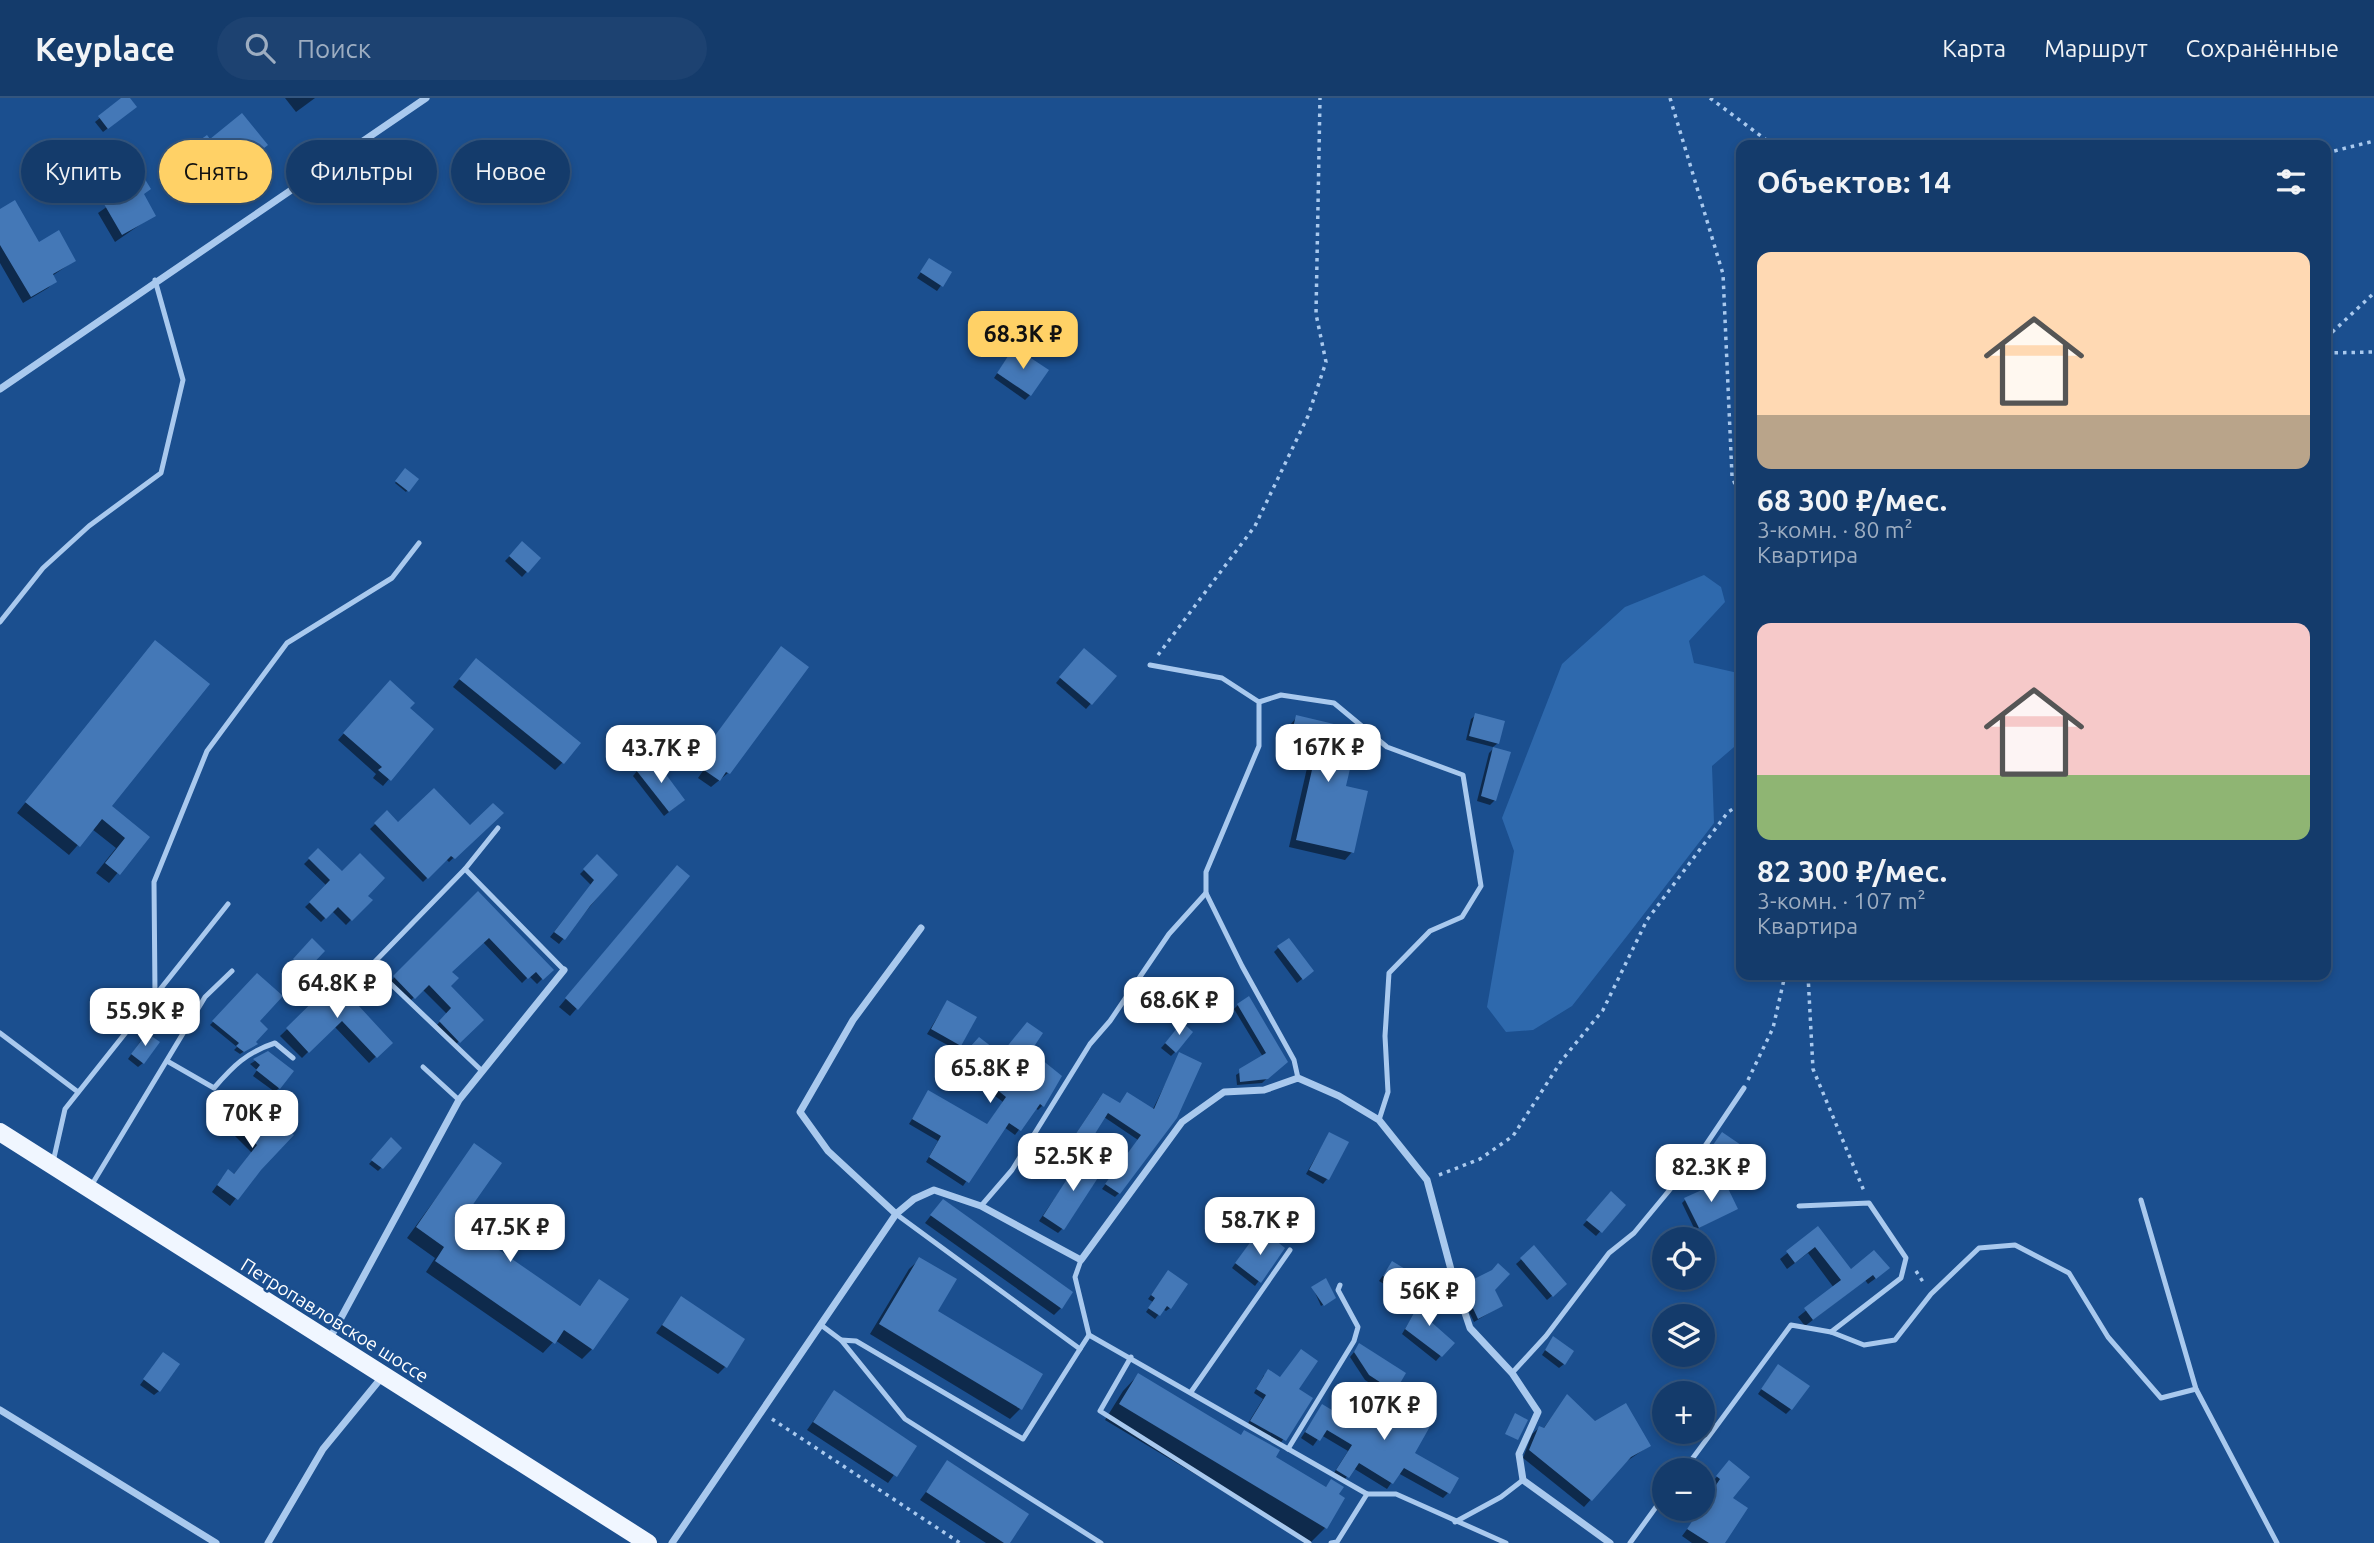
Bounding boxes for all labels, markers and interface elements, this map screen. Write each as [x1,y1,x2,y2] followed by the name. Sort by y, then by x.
[217,17,707,80] search box
[241,29,279,67] icon: search
[35,30,175,67] text: Keyplace
[297,34,371,63] text: Поиск
[1942,35,2006,62] text: Карта
[2044,35,2148,62] text: Маршрут
[2186,35,2339,62] text: Сохранённые
[21,140,145,203] chip: Купить
[159,140,272,203] chip: Снять
[286,140,437,203] chip: Фильтры
[451,140,570,203] chip: Новое
[2272,163,2310,201] icon: filters
[1757,165,1951,199] text: Объектов: 14
[1971,298,2097,424] icon: home
[958,312,1088,371] pin: 68.3K ₽
[984,321,1062,346] text: 68.3K ₽
[1757,483,1947,517] text: 68 300 ₽/мес.
[1757,517,1913,542] text: 3-комн. · 80 m²
[1757,542,1858,567] text: Квартира
[1971,669,2097,795] icon: home
[1271,724,1385,784] pin: 167K ₽
[596,726,726,785] pin: 43.7K ₽
[1292,734,1364,759] text: 167K ₽
[622,735,700,760] text: 43.7K ₽
[1757,854,1947,888] text: 82 300 ₽/мес.
[1757,888,1926,913] text: 3-комн. · 107 m²
[1757,913,1858,938] text: Квартира
[272,960,402,1020] pin: 64.8K ₽
[298,970,376,995] text: 64.8K ₽
[1114,978,1244,1037] pin: 68.6K ₽
[1140,987,1218,1012] text: 68.6K ₽
[80,988,210,1048] pin: 55.9K ₽
[106,998,184,1023] text: 55.9K ₽
[925,1046,1055,1105] pin: 65.8K ₽
[951,1055,1029,1080] text: 65.8K ₽
[203,1090,301,1150] pin: 70K ₽
[222,1100,282,1125] text: 70K ₽
[1008,1134,1138,1193] pin: 52.5K ₽
[1034,1143,1112,1168] text: 52.5K ₽
[1646,1144,1776,1204] pin: 82.3K ₽
[1672,1154,1750,1179] text: 82.3K ₽
[1195,1198,1325,1257] pin: 58.7K ₽
[445,1204,575,1264] pin: 47.5K ₽
[1221,1207,1299,1232] text: 58.7K ₽
[471,1214,549,1239] text: 47.5K ₽
[1652,1227,1715,1521] map controls
[1652,1227,1715,1290] button: locate
[237,1253,433,1387] street label: Петропавловское шоссе
[1380,1268,1478,1328] pin: 56K ₽
[1399,1278,1459,1303] text: 56K ₽
[1652,1304,1715,1367] button: layers
[1652,1381,1715,1444] button: +
[1327,1382,1441,1442] pin: 107K ₽
[1348,1392,1420,1417] text: 107K ₽
[1652,1458,1715,1521] button: −

